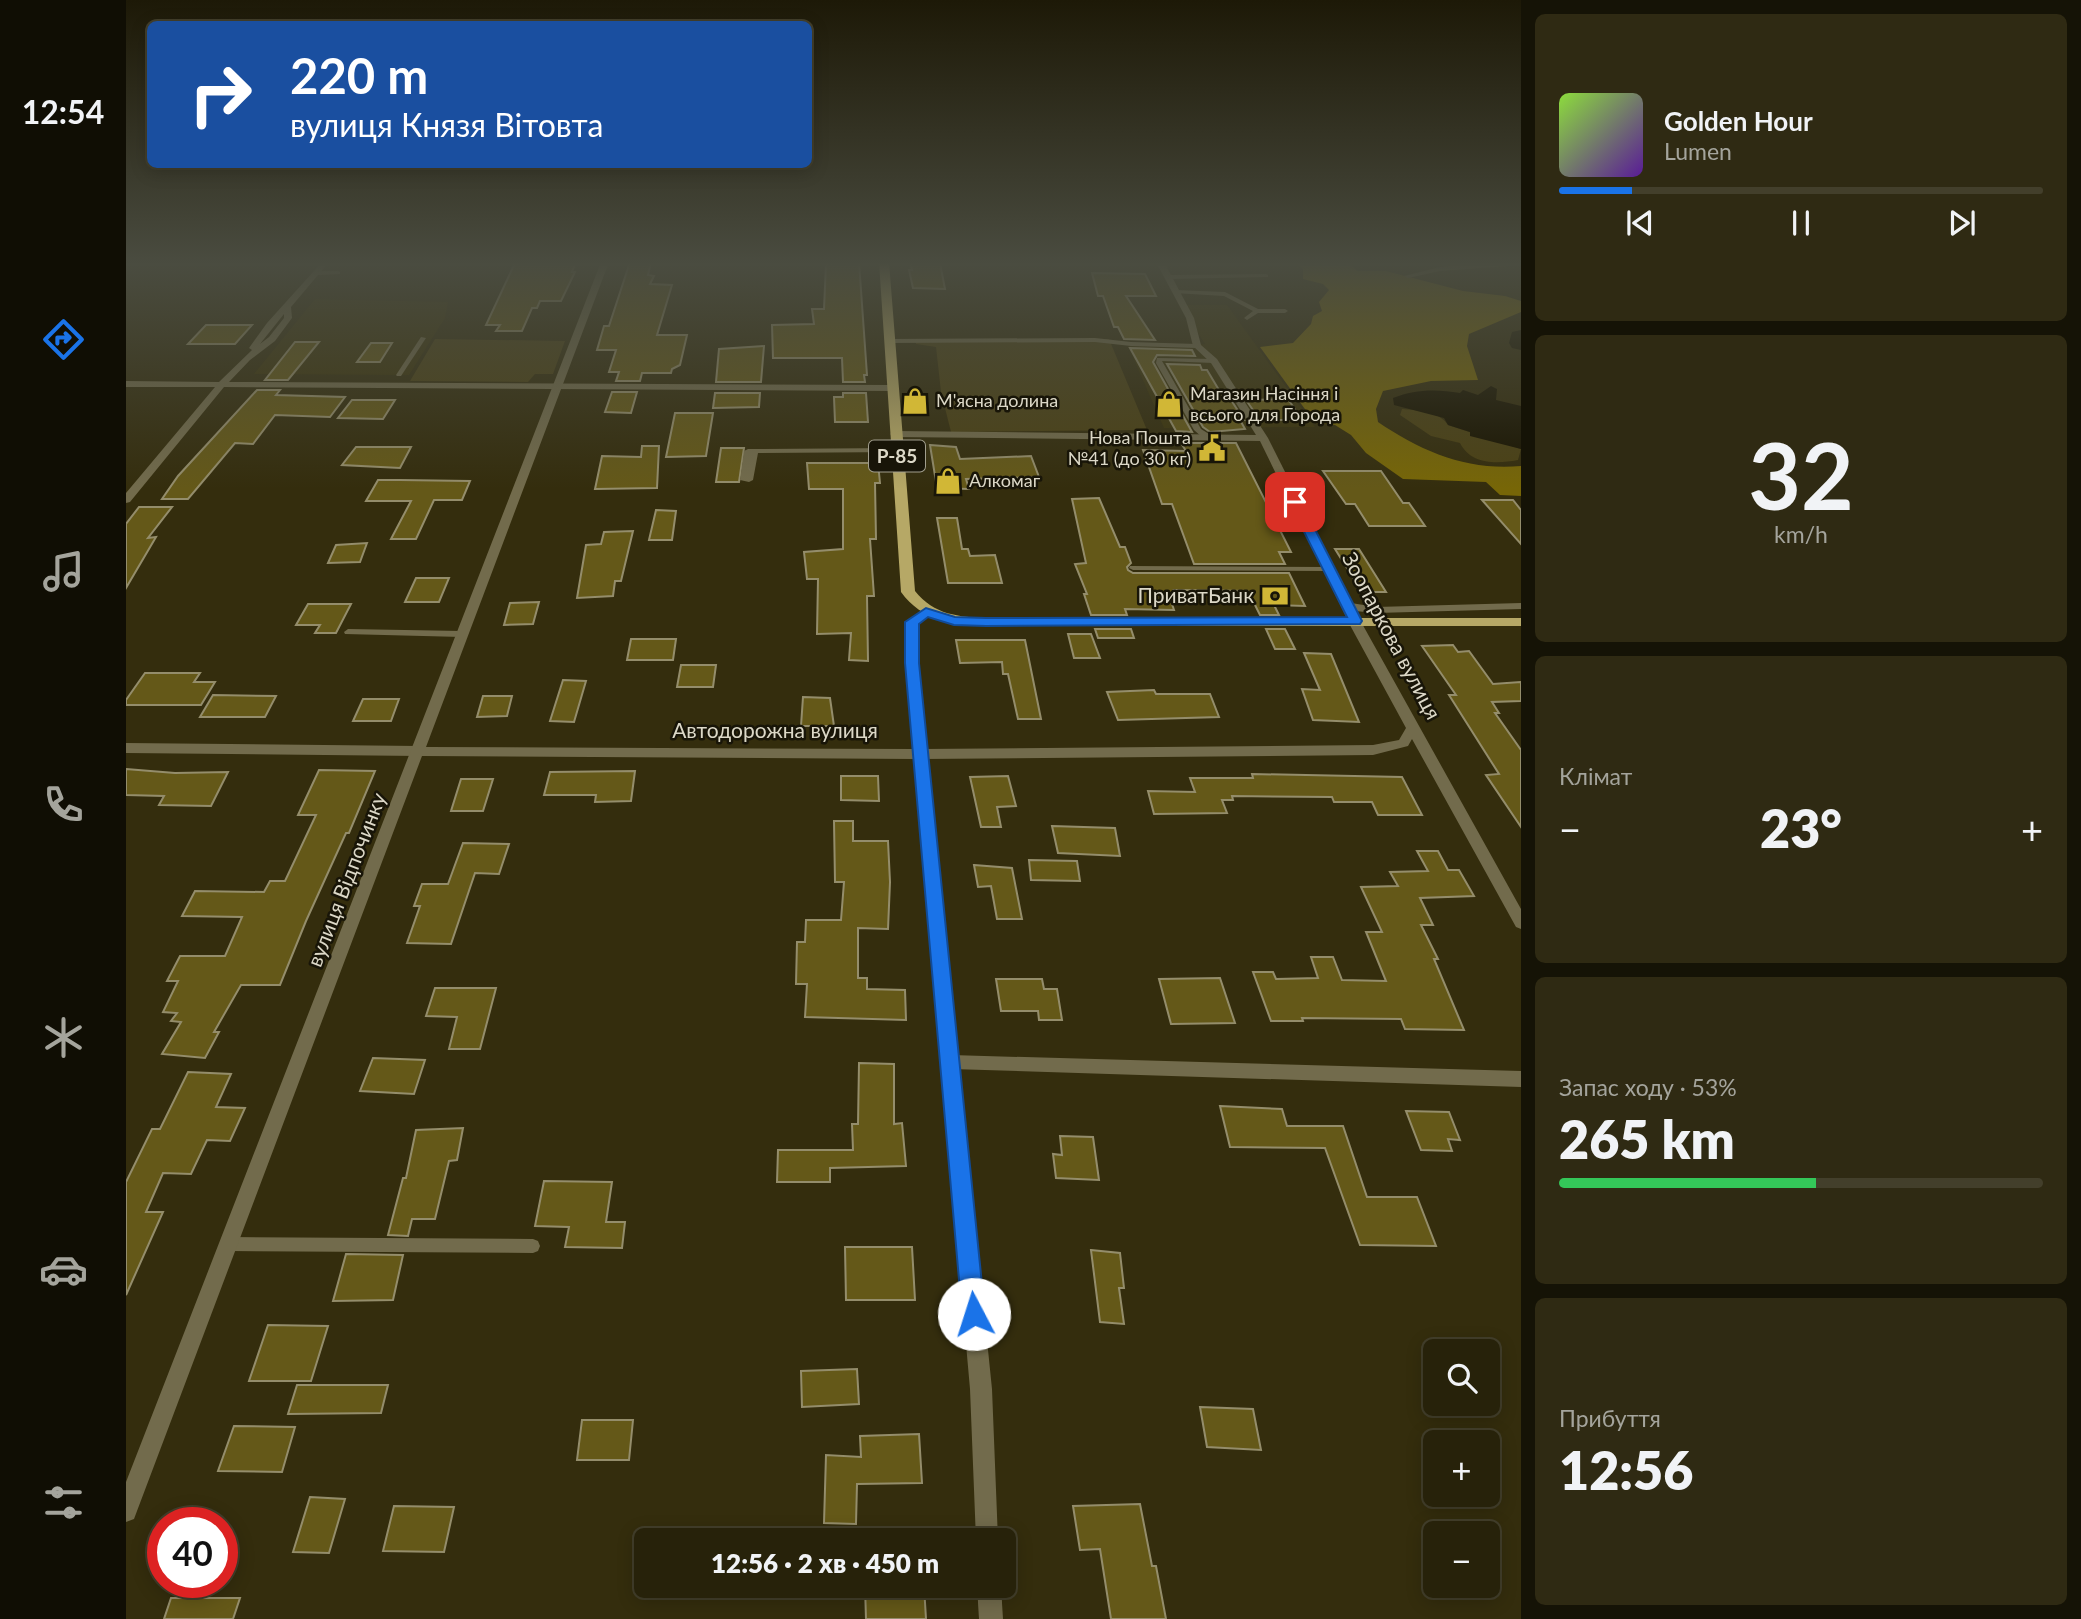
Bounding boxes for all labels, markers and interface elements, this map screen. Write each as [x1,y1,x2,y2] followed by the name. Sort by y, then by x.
[290,46,428,104] text: 220 m
[175,49,266,140] icon: right
[22,92,104,131] text: 12:54
[290,105,603,144] text: вулиця Князя Вітовта
[1664,105,1813,137] text: Golden Hour
[1664,137,1732,165] text: Lumen
[1621,204,1659,242] icon: previous
[1782,204,1820,242] icon: pause
[1943,204,1981,242] icon: next
[39,315,88,364] icon: directions
[1190,382,1340,425] place label: Магазин Насіння і всього для Города
[900,386,930,416] shop icon: М'ясна долина
[936,389,1058,411] place label: М'ясна долина
[1154,389,1184,419] shop icon: Магазин Насіння і всього для Города
[1748,420,1854,529] text: 32
[1067,426,1191,469] place label: Нова Пошта №41 (до 30 кг)
[1197,433,1227,463] public building icon: Нова Пошта №41 (до 30 кг)
[869,440,925,471] road number: Р-85
[933,466,963,496] shop icon: Алкомаг
[969,469,1041,491] place label: Алкомаг
[1265,472,1325,532] pin
[1276,483,1314,521] icon: arrive
[1774,520,1828,548] text: km/h
[39,547,88,596] icon: music
[1338,547,1447,723] street label: Зоопаркова вулиця
[1260,581,1290,611] bank icon: ПриватБанк
[1138,582,1254,607] place label: ПриватБанк
[672,717,878,742] street label: Автодорожна вулиця
[1559,762,1632,790] text: Клімат
[39,780,88,829] icon: phone
[301,789,390,970] street label: вулиця Відпочинку
[1760,797,1842,859] text: 23°
[1559,806,1581,852] text: −
[2021,806,2043,852] text: +
[39,1013,88,1062] icon: climate
[1559,1073,1737,1101] text: Запас ходу · 53%
[1559,1108,1735,1170] text: 265 km
[39,1245,88,1294] icon: car
[937,1277,1011,1351] position arrow
[1423,1339,1500,1598] map controls
[1423,1339,1500,1416] button: search
[1559,1404,1661,1432] text: Прибуття
[1423,1430,1500,1507] button: +
[1559,1439,1693,1501] text: 12:56
[39,1478,88,1527] icon: filters
[147,1507,238,1598] speed limit sign: 40
[1423,1521,1500,1598] button: −
[711,1547,939,1579] text: 12:56 · 2 хв · 450 m

